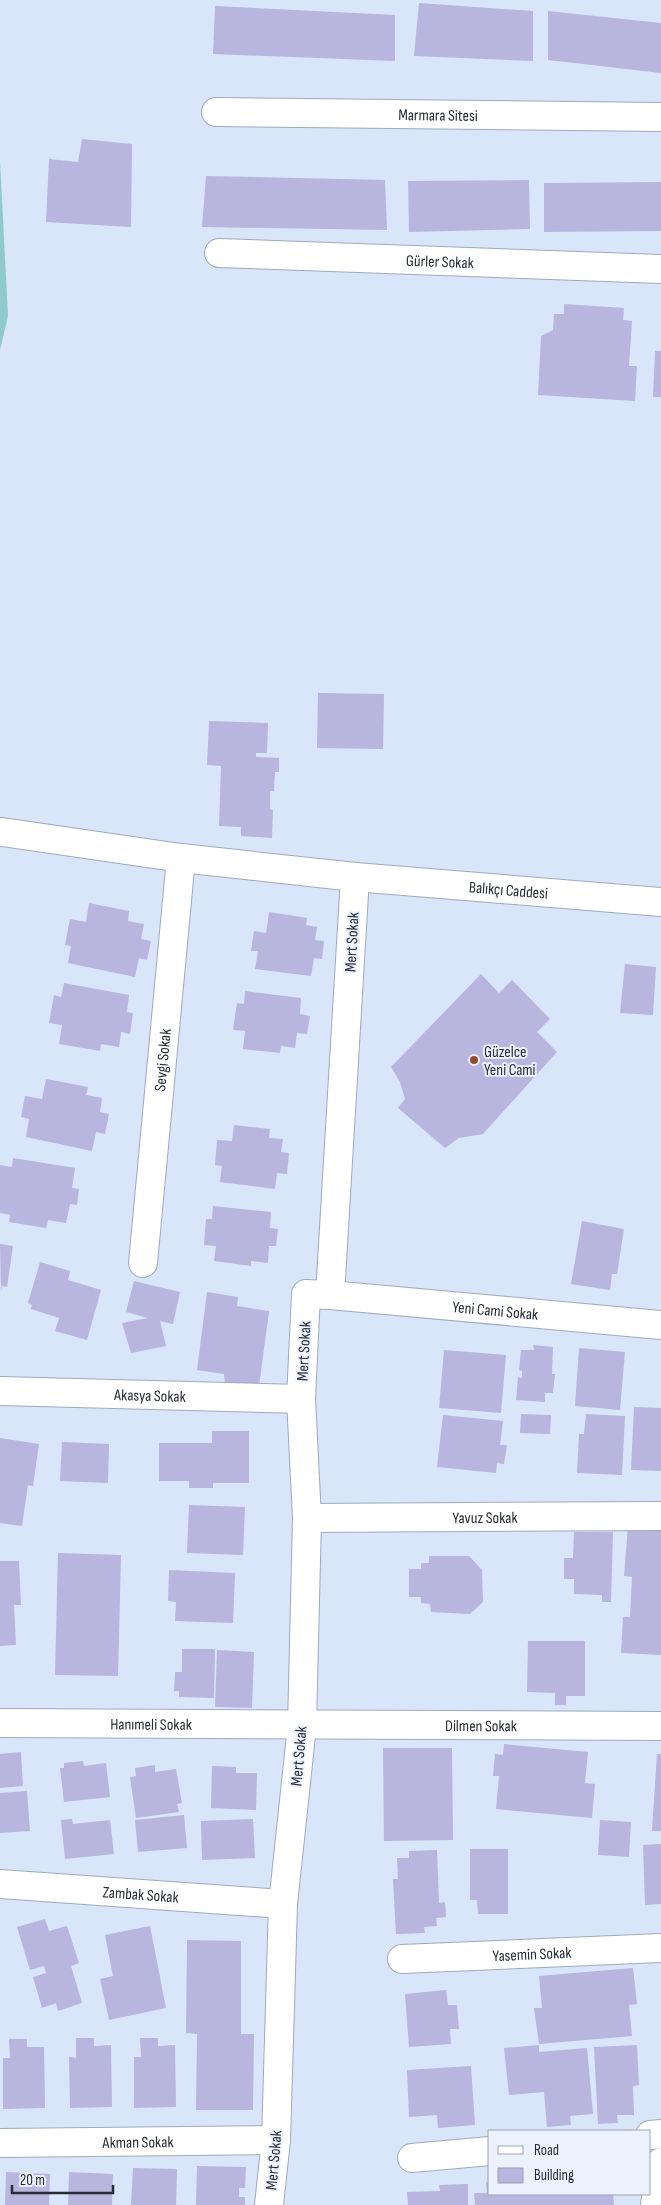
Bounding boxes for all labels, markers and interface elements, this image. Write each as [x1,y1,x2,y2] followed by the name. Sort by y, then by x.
[398,106,478,126] street label: Marmara Sitesi
[406,252,474,273] street label: Gürler Sokak
[468,878,549,904] street label: Balıkçı Caddesi
[341,912,364,973] street label: Mert Sokak
[151,1028,176,1092] street label: Sevgi Sokak
[484,1043,536,1080] place label: Güzelce Yeni Cami
[468,1054,480,1066] marker: Güzelce Yeni Cami
[451,1298,539,1325] street label: Yeni Cami Sokak
[293,1321,316,1382] street label: Mert Sokak
[113,1386,186,1407] street label: Akasya Sokak
[452,1509,518,1528] street label: Yavuz Sokak
[110,1716,192,1735] street label: Hanımeli Sokak
[445,1717,517,1736] street label: Dilmen Sokak
[287,1725,312,1787] street label: Mert Sokak
[102,1883,179,1908] street label: Zambak Sokak
[492,1944,572,1966] street label: Yasemin Sokak
[262,2129,287,2191] street label: Mert Sokak
[488,2130,651,2195] legend
[101,2133,174,2153] street label: Akman Sokak
[534,2141,559,2160] text: Road
[12,2162,114,2194] scale bar
[534,2166,574,2185] text: Building
[20,2171,45,2190] text: 20 m

